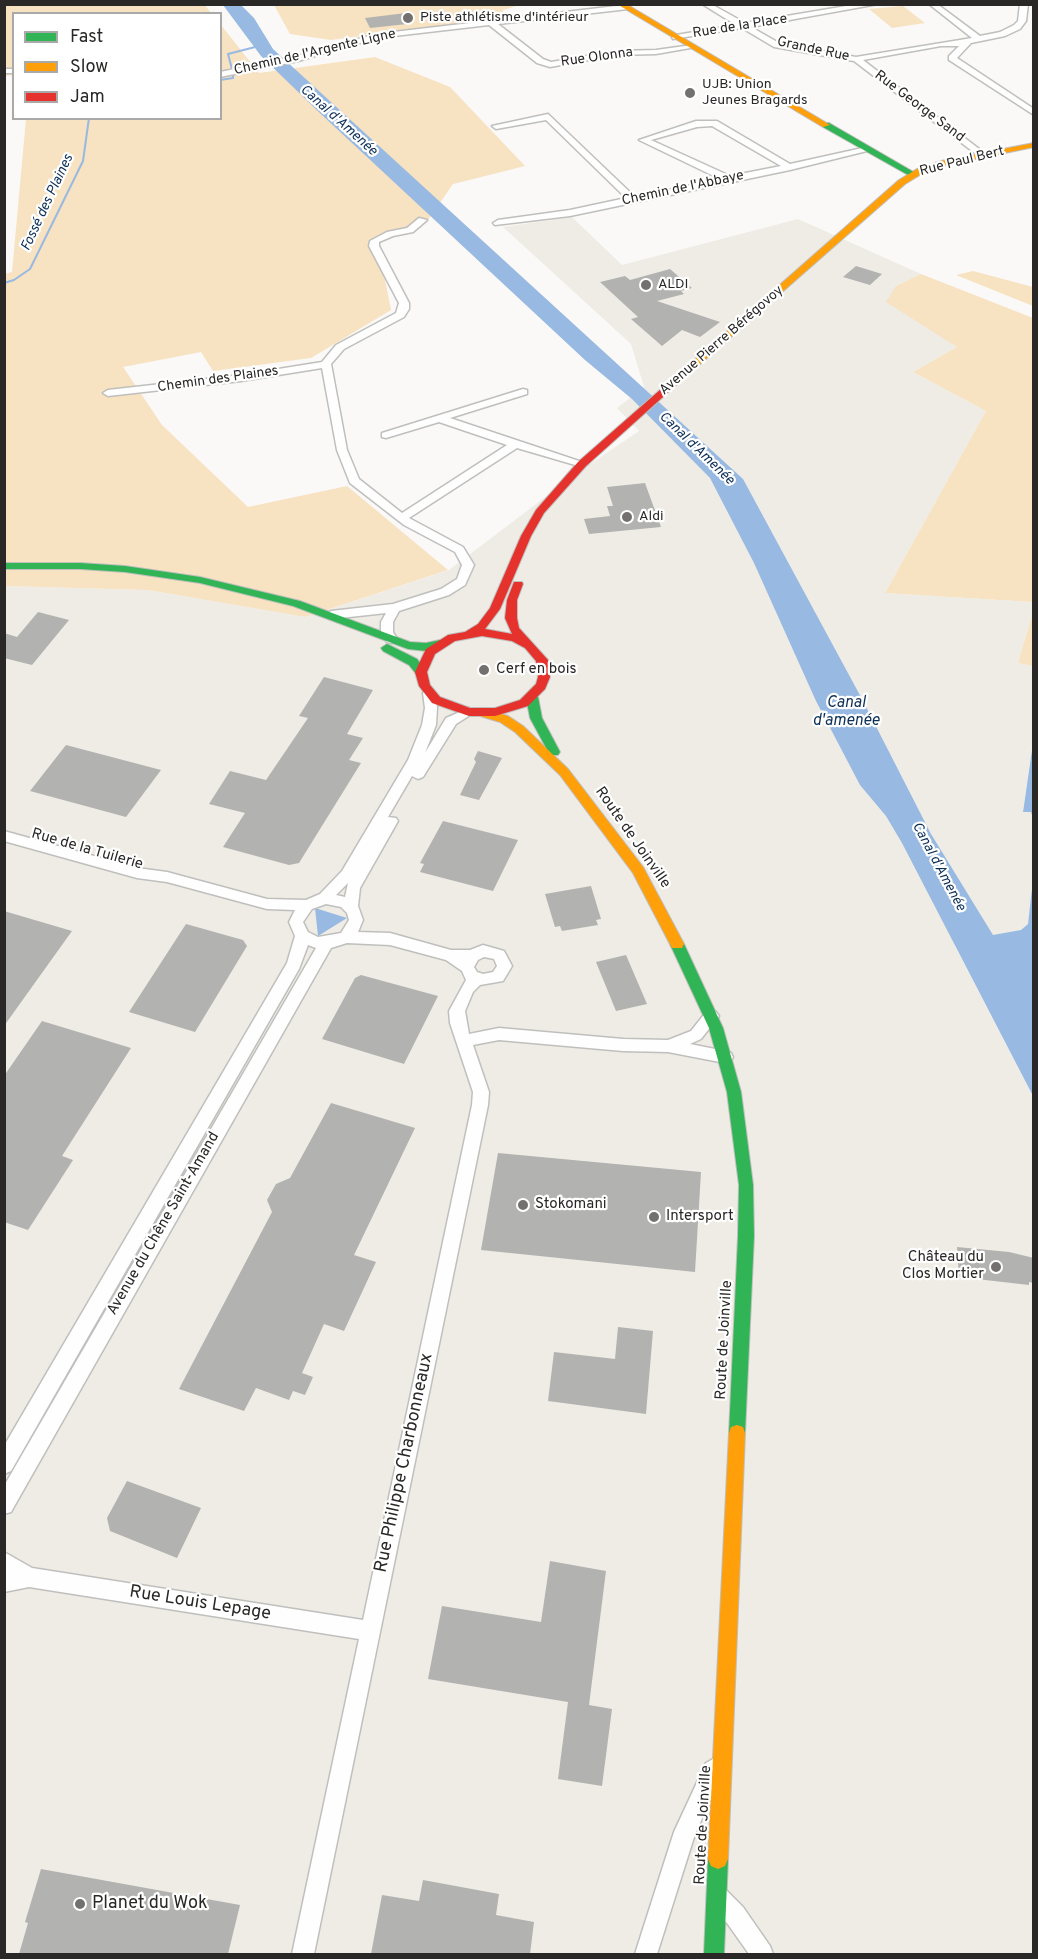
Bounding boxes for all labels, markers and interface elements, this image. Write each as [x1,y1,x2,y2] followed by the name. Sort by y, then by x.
[420,10,589,26] place label: Piste athlétisme d'intérieur
[401,11,415,25] marker: Piste athlétisme d'intérieur
[692,11,788,43] street label: Rue de la Place
[12,12,222,120] legend
[70,26,103,49] text: Fast
[232,26,398,80] street label: Chemin de l'Argente Ligne
[775,34,851,66] street label: Grande Rue
[560,45,634,71] street label: Rue Olonna
[70,56,108,79] text: Slow
[871,68,967,146] street label: Rue George Sand
[702,77,807,110] place label: UJB: Union Jeunes Bragards
[296,82,380,160] water label: Canal d'Amenée
[70,86,105,109] text: Jam
[683,86,697,100] marker: UJB: Union Jeunes Bragards
[918,143,1006,181] street label: Rue Paul Bert
[18,152,78,254] water label: Fossé des Plaines
[620,168,746,210] street label: Chemin de l'Abbaye
[658,277,688,293] place label: ALDI
[639,278,653,292] marker: ALDI
[657,283,787,399] street label: Avenue Pierre Bérégovoy
[156,363,280,397] street label: Chemin des Plaines
[655,409,737,489] water label: Canal d'Amenée
[639,509,664,525] place label: Aldi
[620,510,634,524] marker: Aldi
[496,661,577,679] place label: Cerf en bois
[477,663,491,677] marker: Cerf en bois
[812,694,880,732] water label: Canal d'amenée
[590,784,674,892] street label: Route de Joinville
[908,820,968,914] water label: Canal d'Amenée
[29,825,145,875] street label: Rue de la Tuilerie
[104,1129,224,1319] street label: Avenue du Chêne Saint-Amand
[535,1196,607,1214] place label: Stokomani
[516,1198,530,1212] marker: Stokomani
[666,1208,734,1226] place label: Intersport
[647,1210,661,1224] marker: Intersport
[902,1249,984,1284] place label: Château du Clos Mortier
[989,1260,1003,1274] marker: Château du Clos Mortier
[713,1280,737,1400] street label: Route de Joinville
[371,1351,439,1575] street label: Rue Philippe Charbonneaux
[128,1582,272,1626] street label: Rue Louis Lepage
[692,1765,716,1885] street label: Route de Joinville
[92,1893,208,1915] place label: Planet du Wok
[73,1897,87,1911] marker: Planet du Wok

